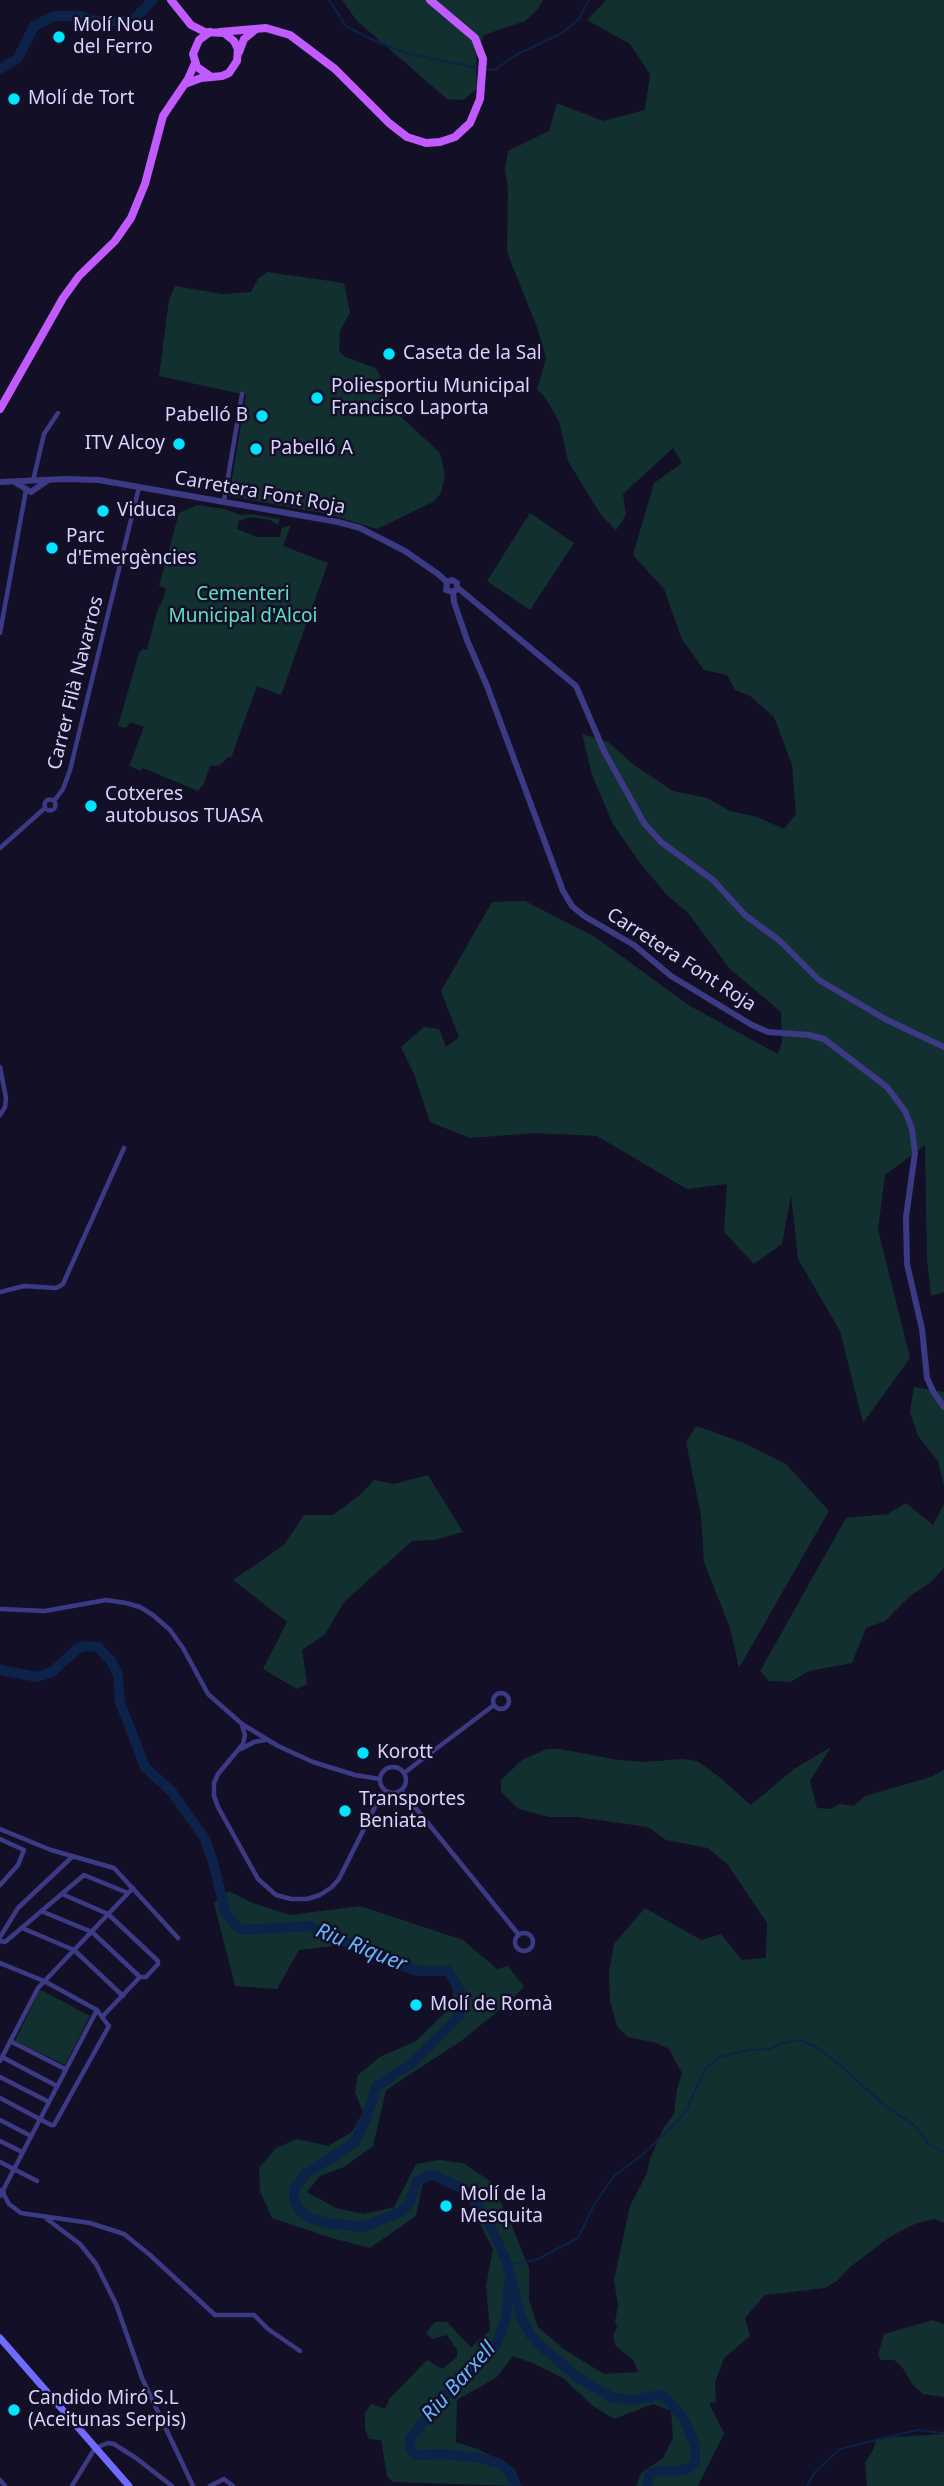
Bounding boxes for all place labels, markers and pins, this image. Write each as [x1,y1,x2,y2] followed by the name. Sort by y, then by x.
[73,15,154,59] place label: Molí Nou del Ferro
[51,29,67,45] marker: Molí Nou del Ferro
[28,88,134,110] place label: Molí de Tort
[6,91,22,107] marker: Molí de Tort
[403,343,542,365] place label: Caseta de la Sal
[381,346,397,362] marker: Caseta de la Sal
[331,376,530,420] place label: Poliesportiu Municipal Francisco Laporta
[309,390,325,406] marker: Poliesportiu Municipal Francisco Laporta
[165,405,248,427] place label: Pabelló B
[254,408,270,424] marker: Pabelló B
[85,433,165,455] place label: ITV Alcoy
[171,436,187,452] marker: ITV Alcoy
[270,438,353,460] place label: Pabelló A
[248,441,264,457] marker: Pabelló A
[117,500,177,522] place label: Viduca
[95,503,111,519] marker: Viduca
[66,526,197,570] place label: Parc d'Emergències
[44,540,60,556] marker: Parc d'Emergències
[105,784,263,828] place label: Cotxeres autobusos TUASA
[83,798,99,814] marker: Cotxeres autobusos TUASA
[377,1742,433,1764] place label: Korott
[355,1745,371,1761] marker: Korott
[359,1789,465,1833] place label: Transportes Beniata
[337,1803,353,1819] marker: Transportes Beniata
[430,1994,553,2016] place label: Molí de Romà
[408,1997,424,2013] marker: Molí de Romà
[460,2184,546,2228] place label: Molí de la Mesquita
[438,2198,454,2214] marker: Molí de la Mesquita
[28,2388,186,2432] place label: Candido Miró S.L (Aceitunas Serpis)
[6,2402,22,2418] marker: Candido Miró S.L (Aceitunas Serpis)

